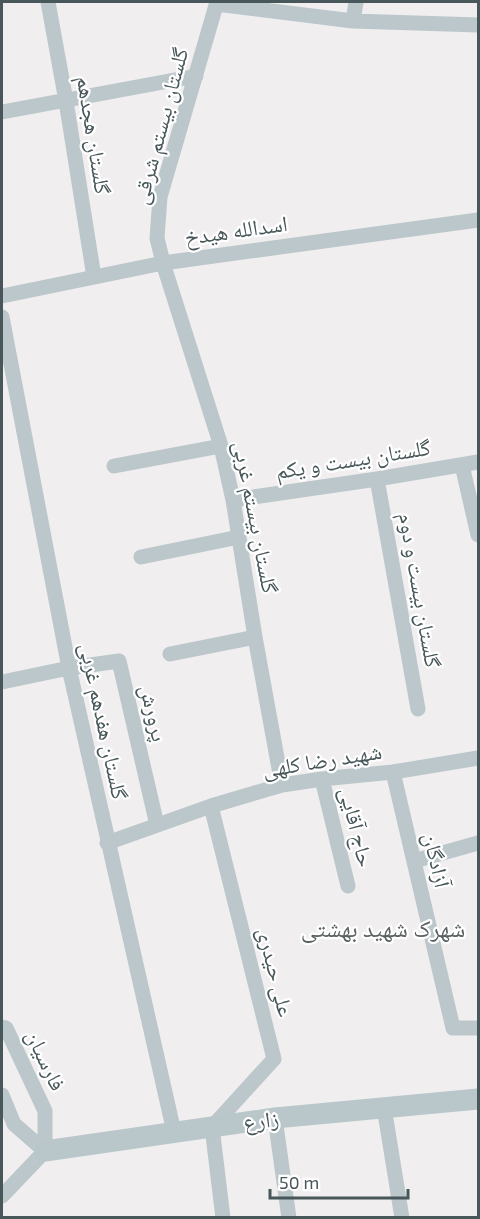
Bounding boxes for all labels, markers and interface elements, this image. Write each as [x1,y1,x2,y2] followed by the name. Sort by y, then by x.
[126,45,195,208] street label: گلستان بیستم شرقی
[70,74,117,196] street label: گلستان هجدهم
[183,209,289,251] street label: اسدالله هیدخ
[274,433,433,486] street label: گلستان بیست و یکم
[227,438,284,596] street label: گلستان بیستم غربی
[392,510,447,670] street label: گلستان بیست و دوم
[73,640,134,802] street label: گلستان هفدهم غربی
[134,682,174,744] street label: پرورش
[260,737,384,783] street label: شهید رضا کلهی
[334,784,380,870] street label: حاج آقایی
[417,830,457,891] street label: آزادگان
[301,913,465,943] district label: شهرک شهید بهشتی
[251,924,301,1020] street label: علی حیدری
[20,1025,72,1095] street label: فارسیان
[242,1104,280,1136] street label: زارع
[270,1162,408,1200] scale bar
[279,1171,319,1193] text: 50 m

